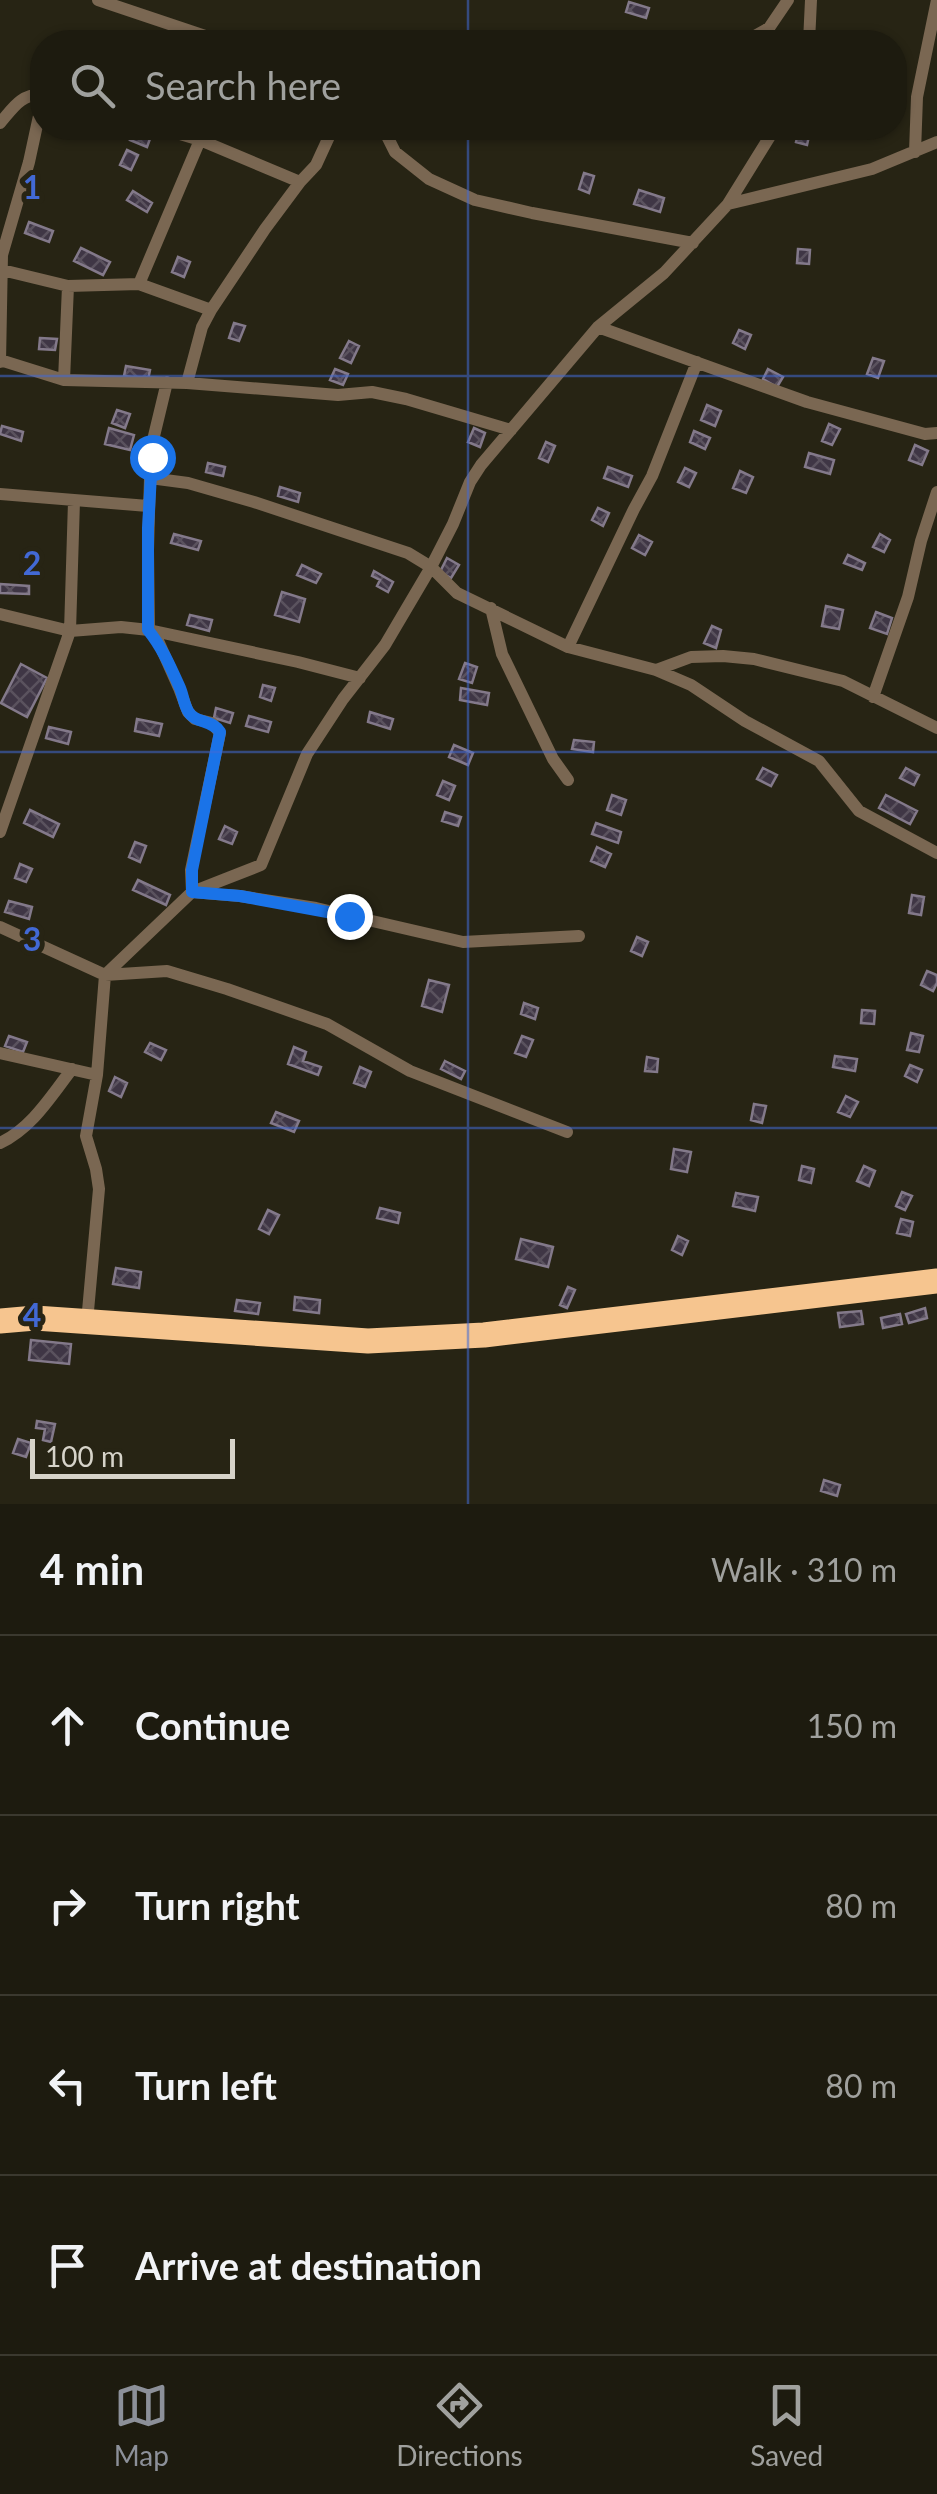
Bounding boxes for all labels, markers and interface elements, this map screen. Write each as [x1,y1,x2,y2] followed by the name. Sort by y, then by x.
[30,30,907,140] search box
[65,58,120,113] icon: search
[145,62,341,108] text: Search here
[23,167,41,206] text: 1
[130,435,176,481] route start
[23,543,41,582] text: 2
[327,894,373,940] route end
[23,919,41,958] text: 3
[23,1295,41,1334] text: 4
[30,1434,235,1478] scale bar
[45,1439,124,1473] text: 100 m
[40,1544,144,1594] text: 4 min
[711,1550,897,1589] text: Walk · 310 m
[40,1698,95,1753] icon: ahead
[135,1702,290,1748] text: Continue
[807,1706,897,1745] text: 150 m
[40,1878,95,1933] icon: right
[135,1882,300,1928] text: Turn right
[825,1886,897,1925] text: 80 m
[40,2058,95,2113] icon: left
[135,2062,277,2108] text: Turn left
[825,2066,897,2105] text: 80 m
[40,2238,95,2293] icon: arrive
[135,2242,482,2288] text: Arrive at destination
[114,2378,169,2472] tab: Map
[396,2378,523,2472] tab: Directions
[750,2378,823,2472] tab: Saved

